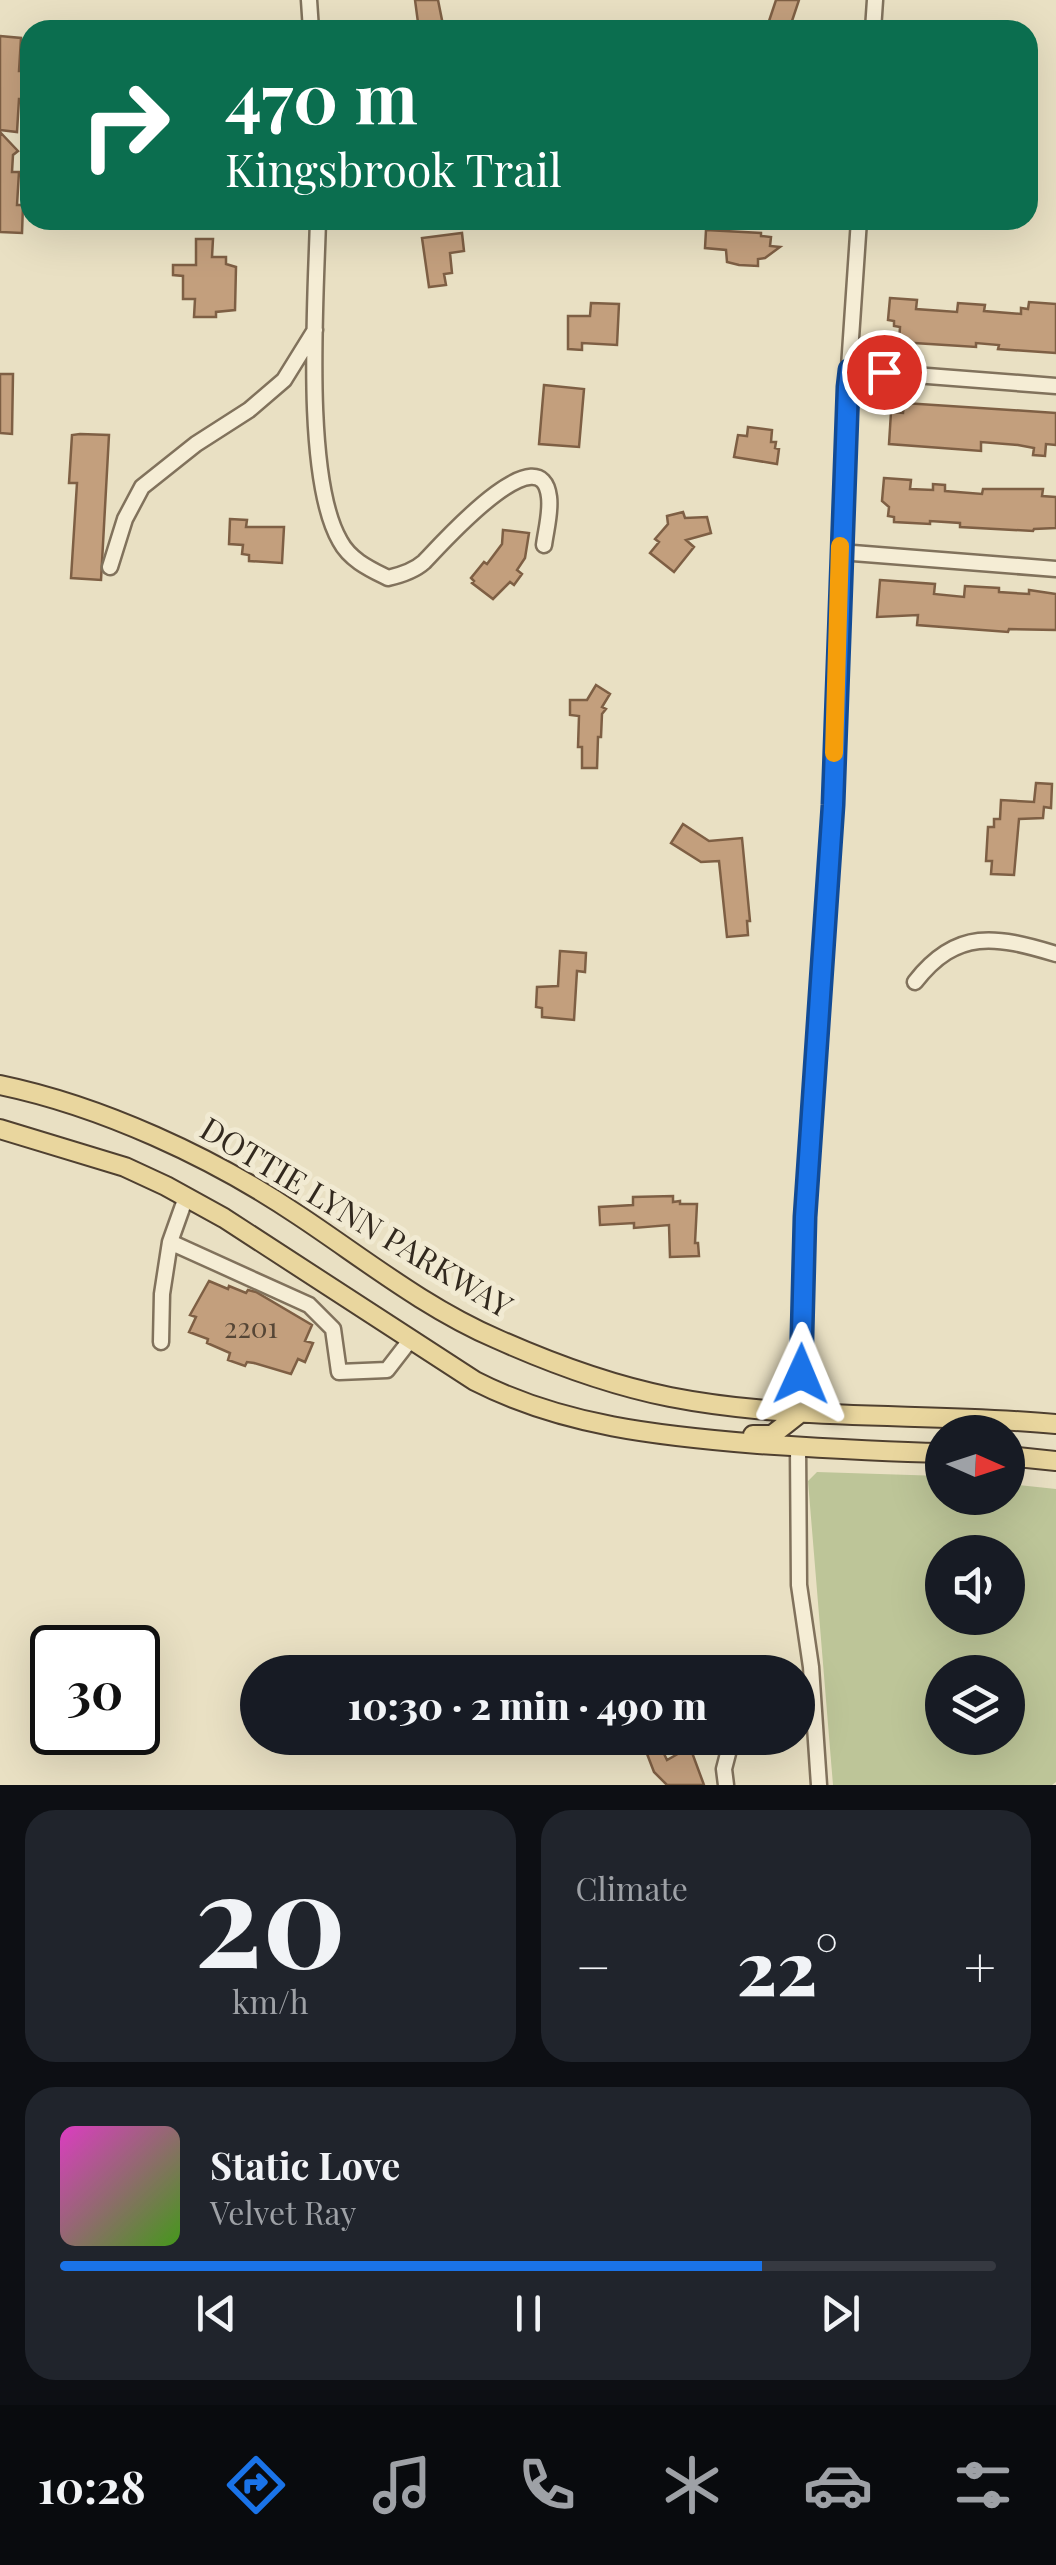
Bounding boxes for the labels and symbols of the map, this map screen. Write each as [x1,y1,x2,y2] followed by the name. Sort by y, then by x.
[842,330,927,415] pin
[193,1106,521,1326] street label: DOTTIE LYNN PARKWAY
[224,1308,278,1345] house number: 2201
[749,1322,853,1426] position arrow
[925,1415,1025,1515] north arrow
[30,1625,160,1755] speed limit sign: 30

